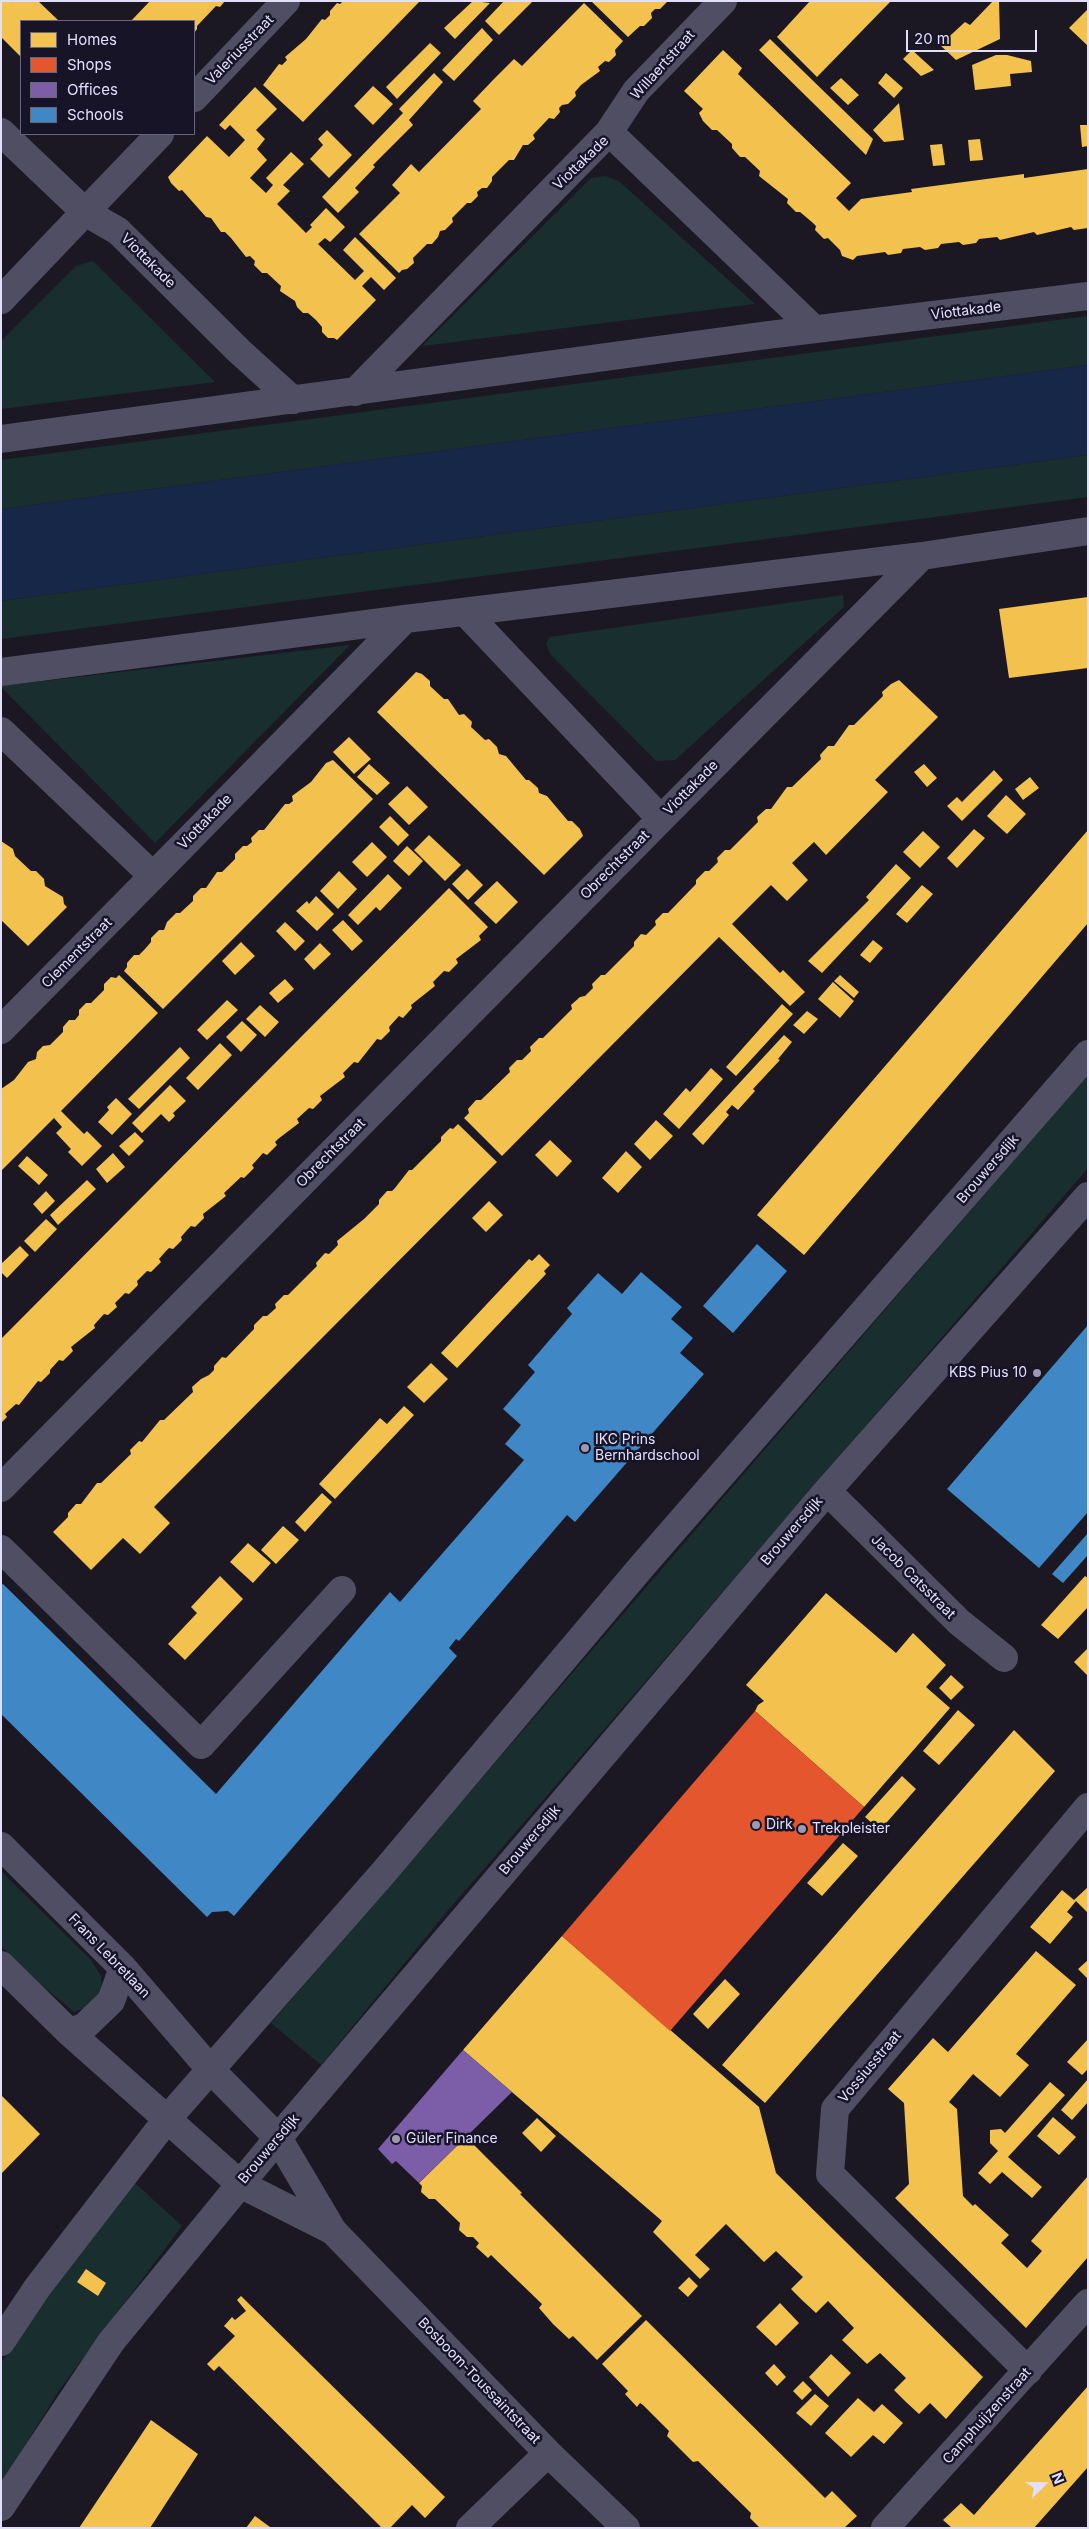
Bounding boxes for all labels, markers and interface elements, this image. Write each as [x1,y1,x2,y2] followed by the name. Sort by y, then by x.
[203,12,277,88] street label: Valeriusstraat
[20,20,195,135] legend
[909,20,1040,52] scale bar
[627,27,699,103] street label: Willaertstraat
[914,29,950,48] text: 20 m
[67,30,117,49] text: Homes
[67,55,112,74] text: Shops
[67,80,118,99] text: Offices
[67,105,124,124] text: Schools
[550,132,612,194] street label: Viottakade
[117,230,179,292] street label: Viottakade
[930,298,1002,324] street label: Viottakade
[660,757,722,819] street label: Viottakade
[174,791,236,853] street label: Viottakade
[577,827,653,903] street label: Obrechtstraat
[38,914,116,992] street label: Clementstraat
[293,1115,369,1191] street label: Obrechtstraat
[953,1131,1023,1207] street label: Brouwersdijk
[949,1365,1027,1381] place label: KBS Pius 10
[1031,1367,1043,1379] marker: KBS Pius 10
[595,1432,700,1464] place label: IKC Prins Bernhardschool
[579,1442,591,1454] marker: IKC Prins Bernhardschool
[757,1493,827,1569] street label: Brouwersdijk
[867,1531,959,1623] street label: Jacob Catsstraat
[496,1802,564,1878] street label: Brouwersdijk
[766,1817,793,1833] place label: Dirk
[750,1819,762,1831] marker: Dirk
[812,1821,890,1837] place label: Trekpleister
[796,1823,808,1835] marker: Trekpleister
[65,1910,153,2002] street label: Frans Lebretlaan
[835,2028,905,2106] street label: Vossiusstraat
[235,2111,303,2187] street label: Brouwersdijk
[406,2131,498,2147] place label: Güler Finance
[390,2133,402,2145] marker: Güler Finance
[414,2314,544,2448] street label: Bosboom-Toussaintstraat
[939,2364,1035,2468] street label: Camphuijzenstraat
[1019,2459,1069,2509] north arrow
[1048,2470,1068,2486] text: N

